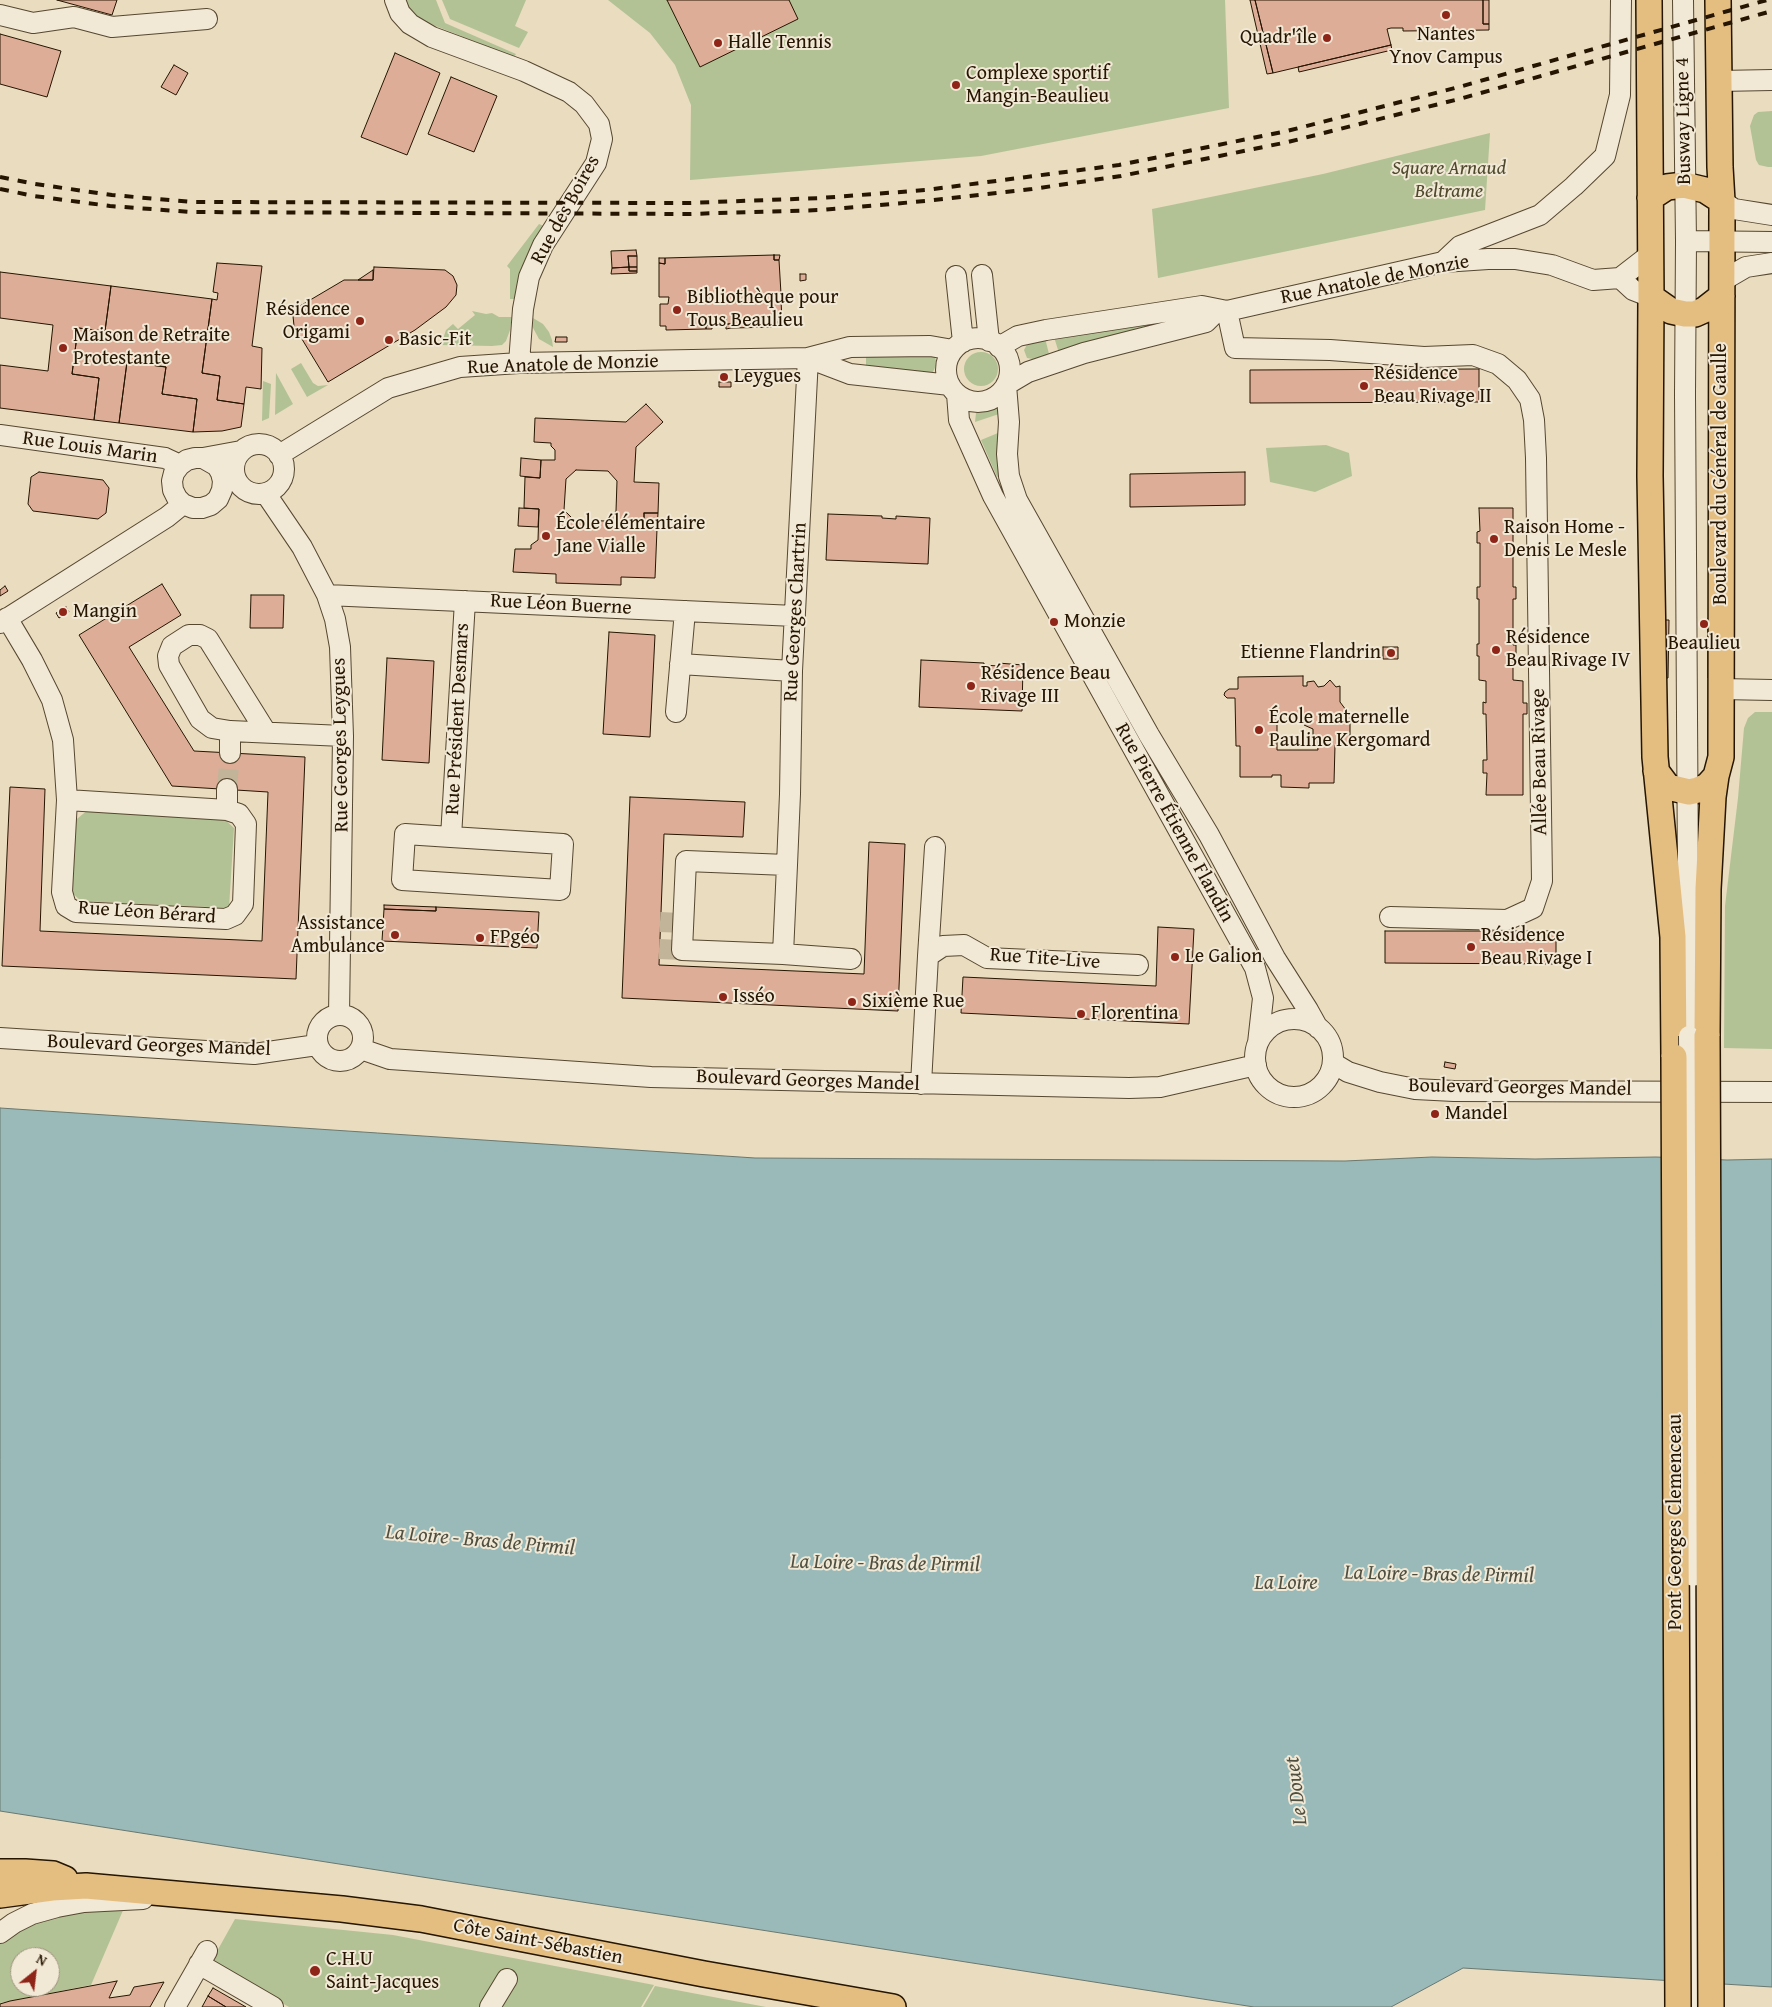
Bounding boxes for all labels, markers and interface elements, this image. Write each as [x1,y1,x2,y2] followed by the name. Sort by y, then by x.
[1440,9,1452,21] marker: Nantes Ynov Campus
[1389,23,1503,70] place label: Nantes Ynov Campus
[1240,26,1317,50] place label: Quadr'île
[728,31,832,55] place label: Halle Tennis
[1321,32,1333,44] marker: Quadr'île
[712,37,724,49] marker: Halle Tennis
[1671,57,1697,185] street label: Busway Ligne 4
[966,62,1109,109] place label: Complexe sportif Mangin-Beaulieu
[950,79,962,91] marker: Complexe sportif Mangin-Beaulieu
[526,151,606,269] street label: Rue des Boires
[1392,157,1506,204] park label: Square Arnaud Beltrame
[1279,250,1471,310] street label: Rue Anatole de Monzie
[687,286,839,333] place label: Bibliothèque pour Tous Beaulieu
[266,298,350,345] place label: Résidence Origami
[671,304,683,316] marker: Bibliothèque pour Tous Beaulieu
[354,315,366,327] marker: Résidence Origami
[73,324,230,371] place label: Maison de Retraite Protestante
[399,328,472,352] place label: Basic-Fit
[383,334,395,346] marker: Basic-Fit
[57,342,69,354] marker: Maison de Retraite Protestante
[1709,343,1733,605] street label: Boulevard du Général de Gaulle
[467,350,659,380] street label: Rue Anatole de Monzie
[1374,362,1492,409] place label: Résidence Beau Rivage II
[734,365,801,389] place label: Leygues
[718,371,730,383] marker: Leygues
[1358,380,1370,392] marker: Résidence Beau Rivage II
[21,427,159,469] street label: Rue Louis Marin
[556,512,705,559] place label: École élémentaire Jane Vialle
[1504,516,1627,563] place label: Raison Home - Denis Le Mesle
[779,522,813,702] street label: Rue Georges Chartrin
[540,530,552,542] marker: École élémentaire Jane Vialle
[1488,533,1500,545] marker: Raison Home - Denis Le Mesle
[490,589,632,621] street label: Rue Léon Buerne
[73,600,137,624] place label: Mangin
[57,606,69,618] marker: Mangin
[1064,610,1126,634] place label: Monzie
[1048,616,1060,628] marker: Monzie
[1698,618,1710,630] marker: Beaulieu
[441,622,475,816] street label: Rue Président Desmars
[1506,626,1631,673] place label: Résidence Beau Rivage IV
[1668,632,1740,656] place label: Beaulieu
[1241,641,1381,665] place label: Etienne Flandrin
[1490,644,1502,656] marker: Résidence Beau Rivage IV
[1385,647,1397,659] marker: Etienne Flandrin
[327,657,355,833] street label: Rue Georges Leygues
[981,662,1110,709] place label: Résidence Beau Rivage III
[965,680,977,692] marker: Résidence Beau Rivage III
[1527,688,1553,836] street label: Allée Beau Rivage
[1269,706,1430,753] place label: École maternelle Pauline Kergomard
[1109,719,1239,927] street label: Rue Pierre Étienne Flandin
[1253,724,1265,736] marker: École maternelle Pauline Kergomard
[77,896,217,930] street label: Rue Léon Bérard
[291,912,385,959] place label: Assistance Ambulance
[1481,924,1592,971] place label: Résidence Beau Rivage I
[490,926,540,950] place label: FPgéo
[389,929,401,941] marker: Assistance Ambulance
[474,932,486,944] marker: FPgéo
[1465,941,1477,953] marker: Résidence Beau Rivage I
[989,943,1101,975] street label: Rue Tite-Live
[1185,945,1262,969] place label: Le Galion
[1169,951,1181,963] marker: Le Galion
[733,985,775,1009] place label: Isséo
[862,990,964,1014] place label: Sixième Rue
[717,991,729,1003] marker: Isséo
[846,996,858,1008] marker: Sixième Rue
[1091,1002,1178,1026] place label: Florentina
[1075,1008,1087,1020] marker: Florentina
[47,1030,271,1062] street label: Boulevard Georges Mandel
[696,1065,920,1097] street label: Boulevard Georges Mandel
[1408,1074,1632,1102] street label: Boulevard Georges Mandel
[1445,1102,1508,1126] place label: Mandel
[1429,1108,1441,1120] marker: Mandel
[1664,1414,1688,1630] street label: Pont Georges Clemenceau
[384,1520,576,1562] water label: La Loire - Bras de Pirmil
[790,1550,980,1578] water label: La Loire - Bras de Pirmil
[1344,1561,1534,1589] water label: La Loire - Bras de Pirmil
[1254,1571,1318,1597] water label: La Loire
[1280,1755,1314,1827] water label: Le Douet
[451,1914,625,1970] street label: Côte Saint-Sébastien
[10,1947,60,1997] north arrow
[326,1948,439,1995] place label: C.H.U Saint-Jacques
[33,1949,51,1971] text: N
[308,1964,322,1978] marker: C.H.U Saint-Jacques

